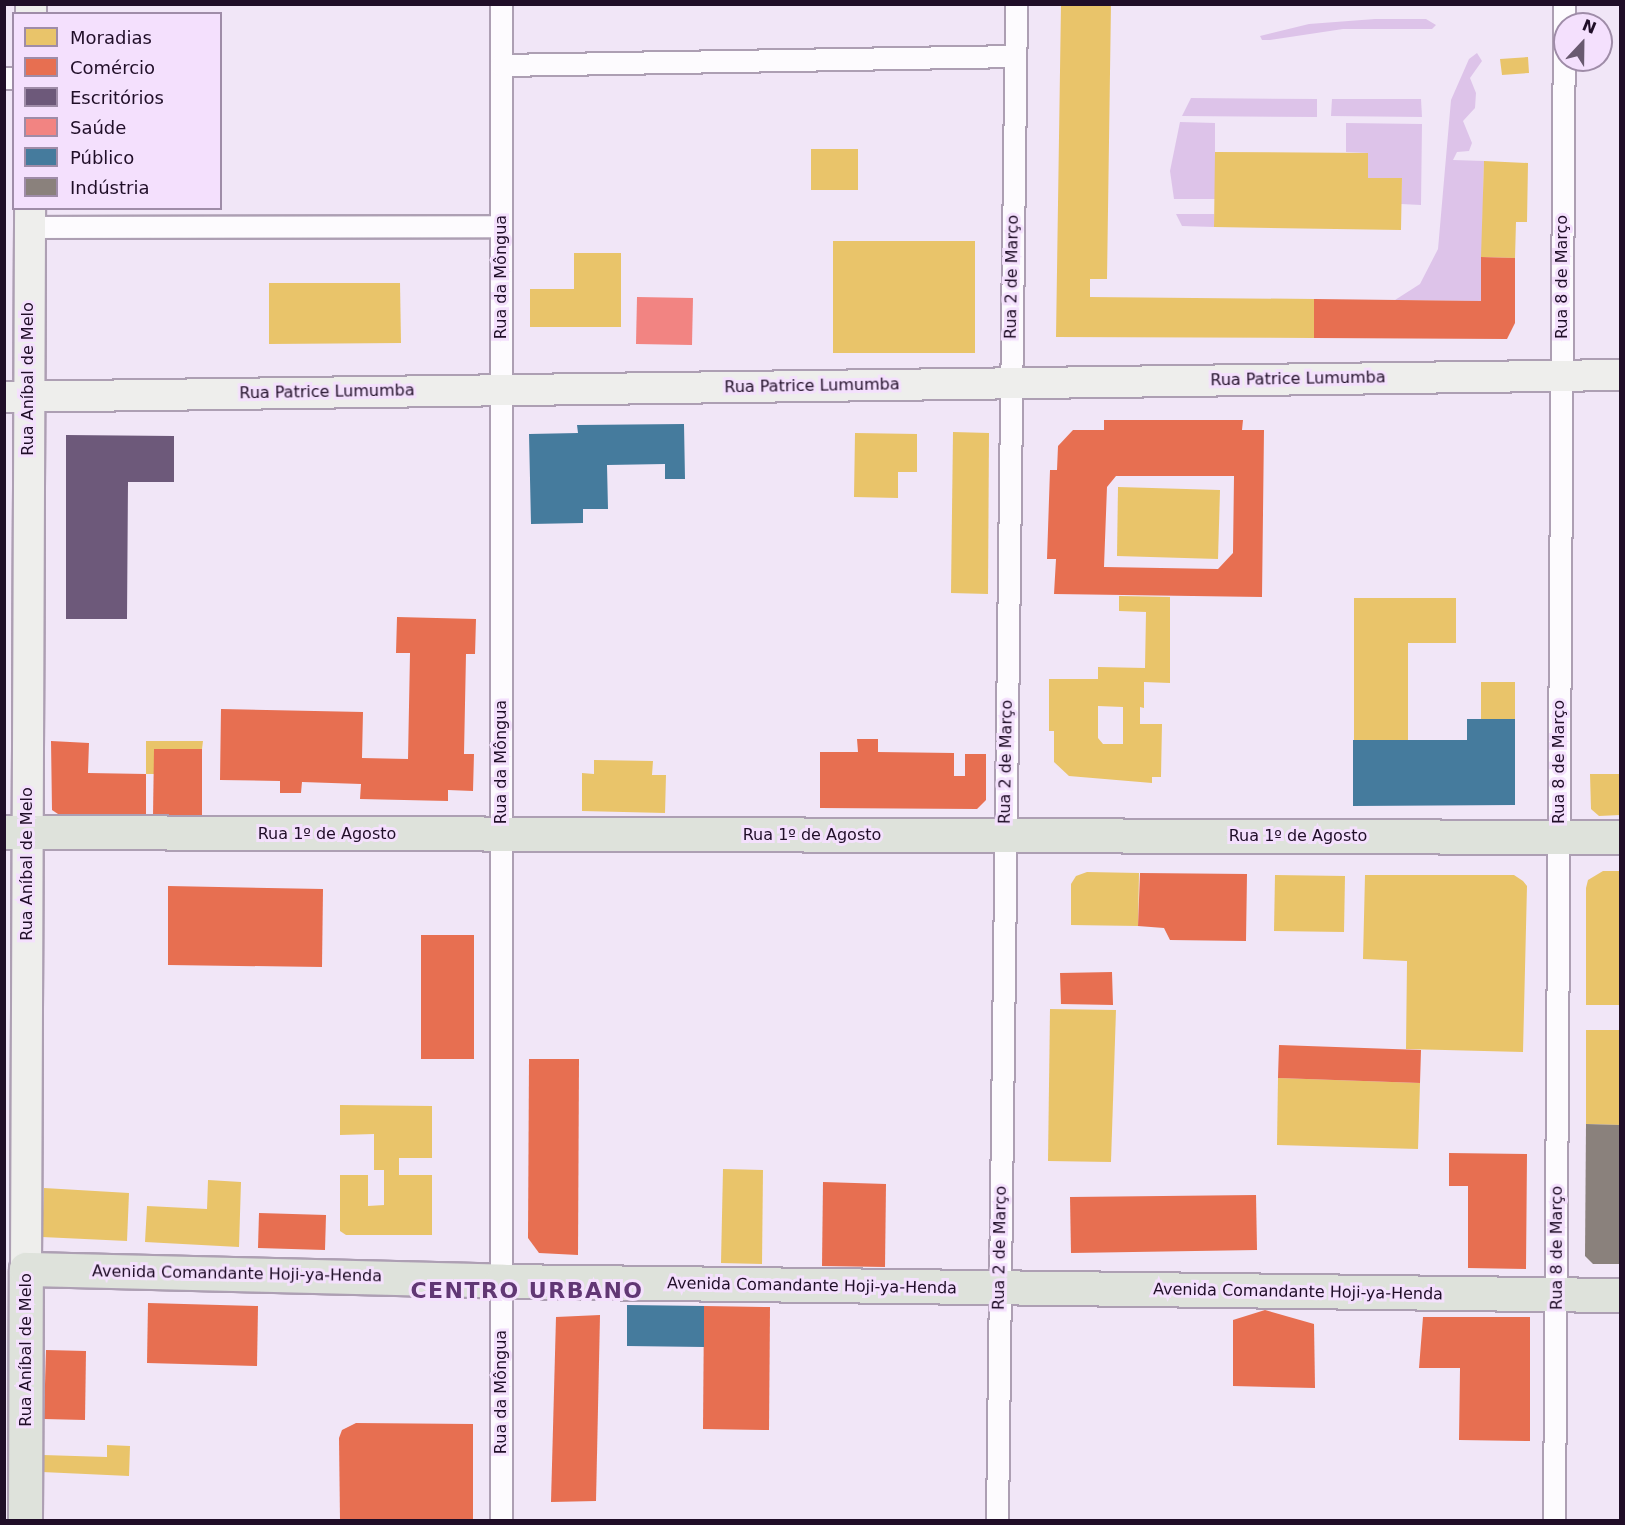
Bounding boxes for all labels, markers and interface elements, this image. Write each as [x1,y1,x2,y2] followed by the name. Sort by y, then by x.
[12,12,222,210] legend
[1553,12,1613,72] north arrow
[1579,15,1599,38] text: N
[70,27,152,48] text: Moradias
[70,57,155,78] text: Comércio
[70,87,164,108] text: Escritórios
[70,117,126,138] text: Saúde
[70,147,134,168] text: Público
[70,177,149,198] text: Indústria
[491,215,511,339] street label: Rua da Môngua
[1001,215,1023,339] street label: Rua 2 de Março
[1552,215,1572,339] street label: Rua 8 de Março
[18,302,38,456] street label: Rua Aníbal de Melo
[1210,368,1386,390] street label: Rua Patrice Lumumba
[724,375,900,397] street label: Rua Patrice Lumumba
[239,381,415,403] street label: Rua Patrice Lumumba
[491,700,511,824] street label: Rua da Môngua
[995,700,1017,824] street label: Rua 2 de Março
[1549,700,1569,824] street label: Rua 8 de Março
[17,787,37,941] street label: Rua Aníbal de Melo
[258,824,396,844] street label: Rua 1º de Agosto
[743,825,881,845] street label: Rua 1º de Agosto
[1229,826,1367,846] street label: Rua 1º de Agosto
[989,1186,1011,1310] street label: Rua 2 de Março
[1547,1186,1567,1310] street label: Rua 8 de Março
[92,1262,382,1286] street label: Avenida Comandante Hoji-ya-Henda
[16,1273,36,1427] street label: Rua Aníbal de Melo
[667,1274,957,1298] street label: Avenida Comandante Hoji-ya-Henda
[410,1278,644,1304] district label: CENTRO URBANO
[1153,1280,1443,1304] street label: Avenida Comandante Hoji-ya-Henda
[491,1330,511,1454] street label: Rua da Môngua

